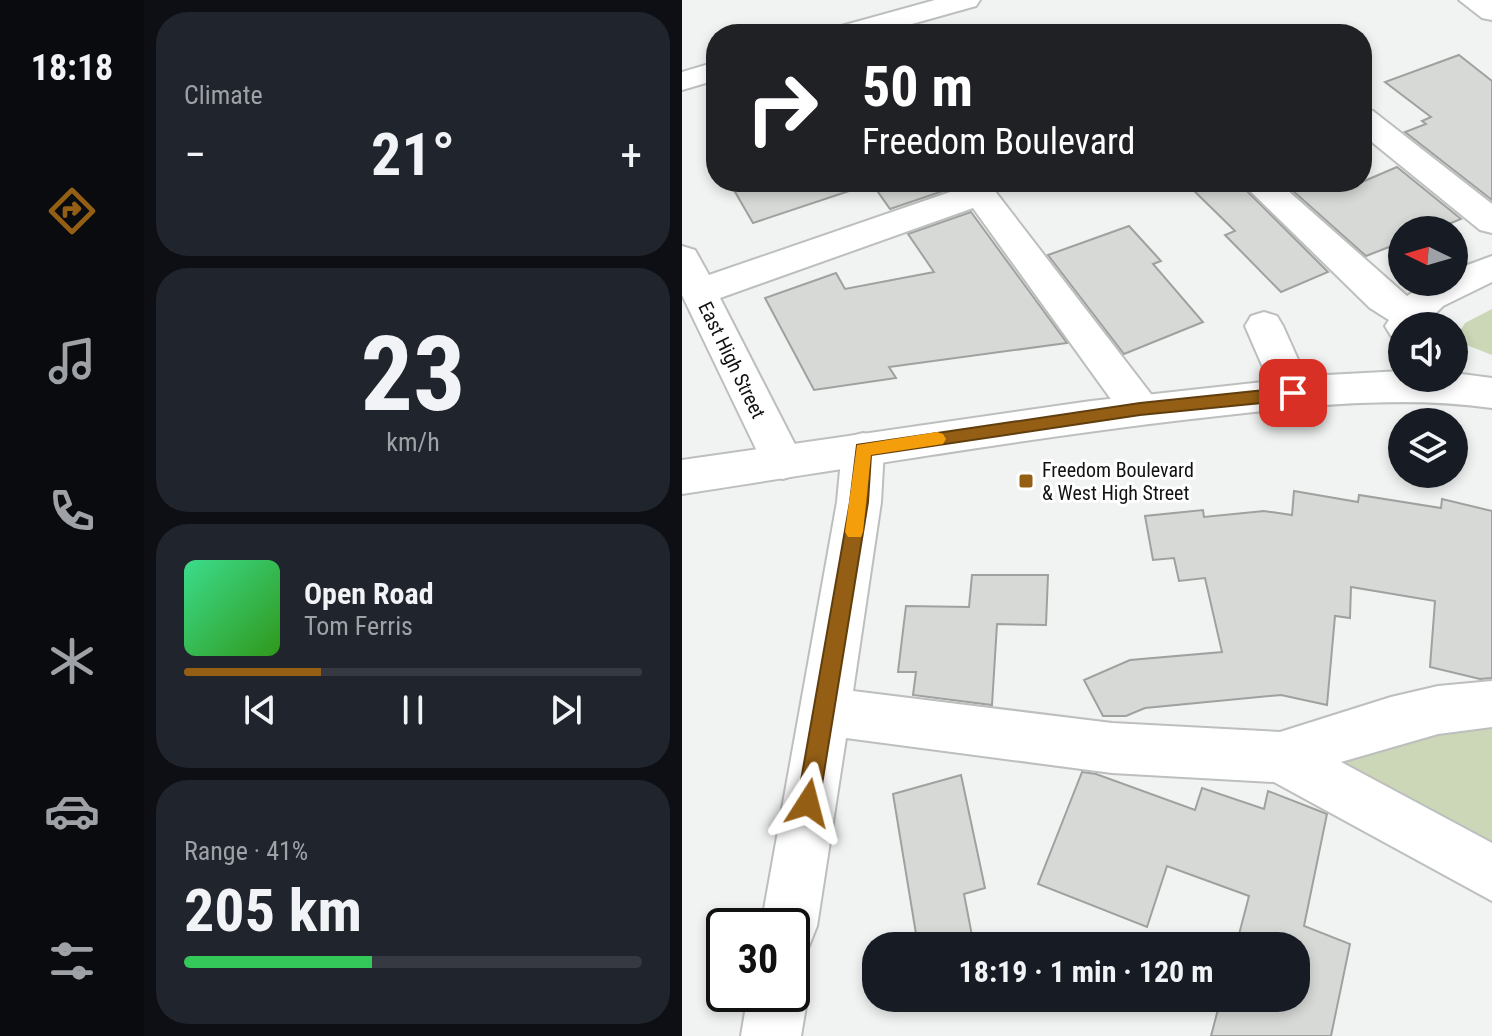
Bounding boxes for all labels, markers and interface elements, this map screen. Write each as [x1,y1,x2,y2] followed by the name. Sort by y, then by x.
[31,47,113,89] text: 18:18
[862,54,973,120] text: 50 m
[730,56,834,160] icon: right
[184,80,263,110] text: Climate
[371,119,455,190] text: 21°
[862,121,1135,163] text: Freedom Boulevard
[184,129,206,181] text: −
[620,129,642,181] text: +
[44,183,100,239] icon: directions
[1388,216,1468,296] north arrow
[1388,216,1468,488] map controls
[693,298,771,422] street label: East High Street
[1388,312,1468,392] button: sound
[360,314,466,435] text: 23
[44,333,100,389] icon: music
[1259,359,1327,427] pin
[1271,371,1315,415] icon: arrive
[1388,408,1468,488] button: layers
[386,427,440,457] text: km/h
[1042,458,1194,505] place label: Freedom Boulevard & West High Street
[1017,472,1035,490] marker: Freedom Boulevard & West High Street
[44,483,100,539] icon: phone
[304,576,434,611] text: Open Road
[304,611,413,641] text: Tom Ferris
[44,633,100,689] icon: climate
[238,688,282,732] icon: previous
[391,688,435,732] icon: pause
[544,688,588,732] icon: next
[766,761,850,845] position arrow
[44,783,100,839] icon: car
[184,836,308,866] text: Range · 41%
[184,875,362,946] text: 205 km
[706,908,810,1012] speed limit sign: 30
[44,933,100,989] icon: filters
[959,954,1213,989] text: 18:19 · 1 min · 120 m

